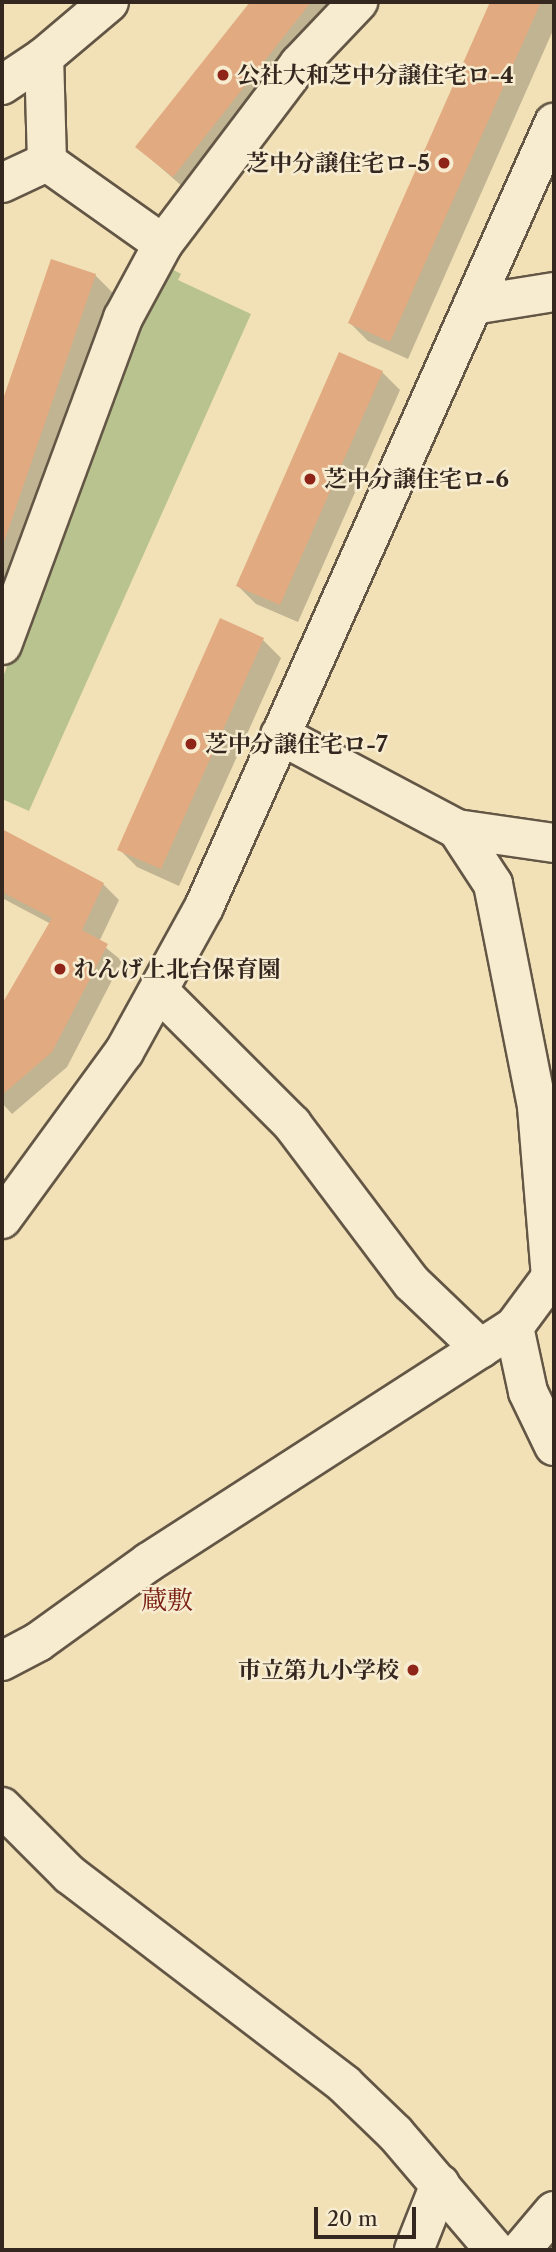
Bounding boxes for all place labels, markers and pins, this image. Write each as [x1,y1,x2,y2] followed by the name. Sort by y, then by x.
[237,61,514,89] place label: 公社大和芝中分譲住宅ロ-4
[215,67,231,83] marker: 公社大和芝中分譲住宅ロ-4
[246,149,430,177] place label: 芝中分譲住宅ロ-5
[436,155,452,171] marker: 芝中分譲住宅ロ-5
[324,465,509,493] place label: 芝中分譲住宅ロ-6
[302,471,318,487] marker: 芝中分譲住宅ロ-6
[205,730,388,758] place label: 芝中分譲住宅ロ-7
[183,736,199,752] marker: 芝中分譲住宅ロ-7
[74,955,281,983] place label: れんげ上北台保育園
[52,961,68,977] marker: れんげ上北台保育園
[238,1656,399,1684] place label: 市立第九小学校
[405,1662,421,1678] marker: 市立第九小学校

